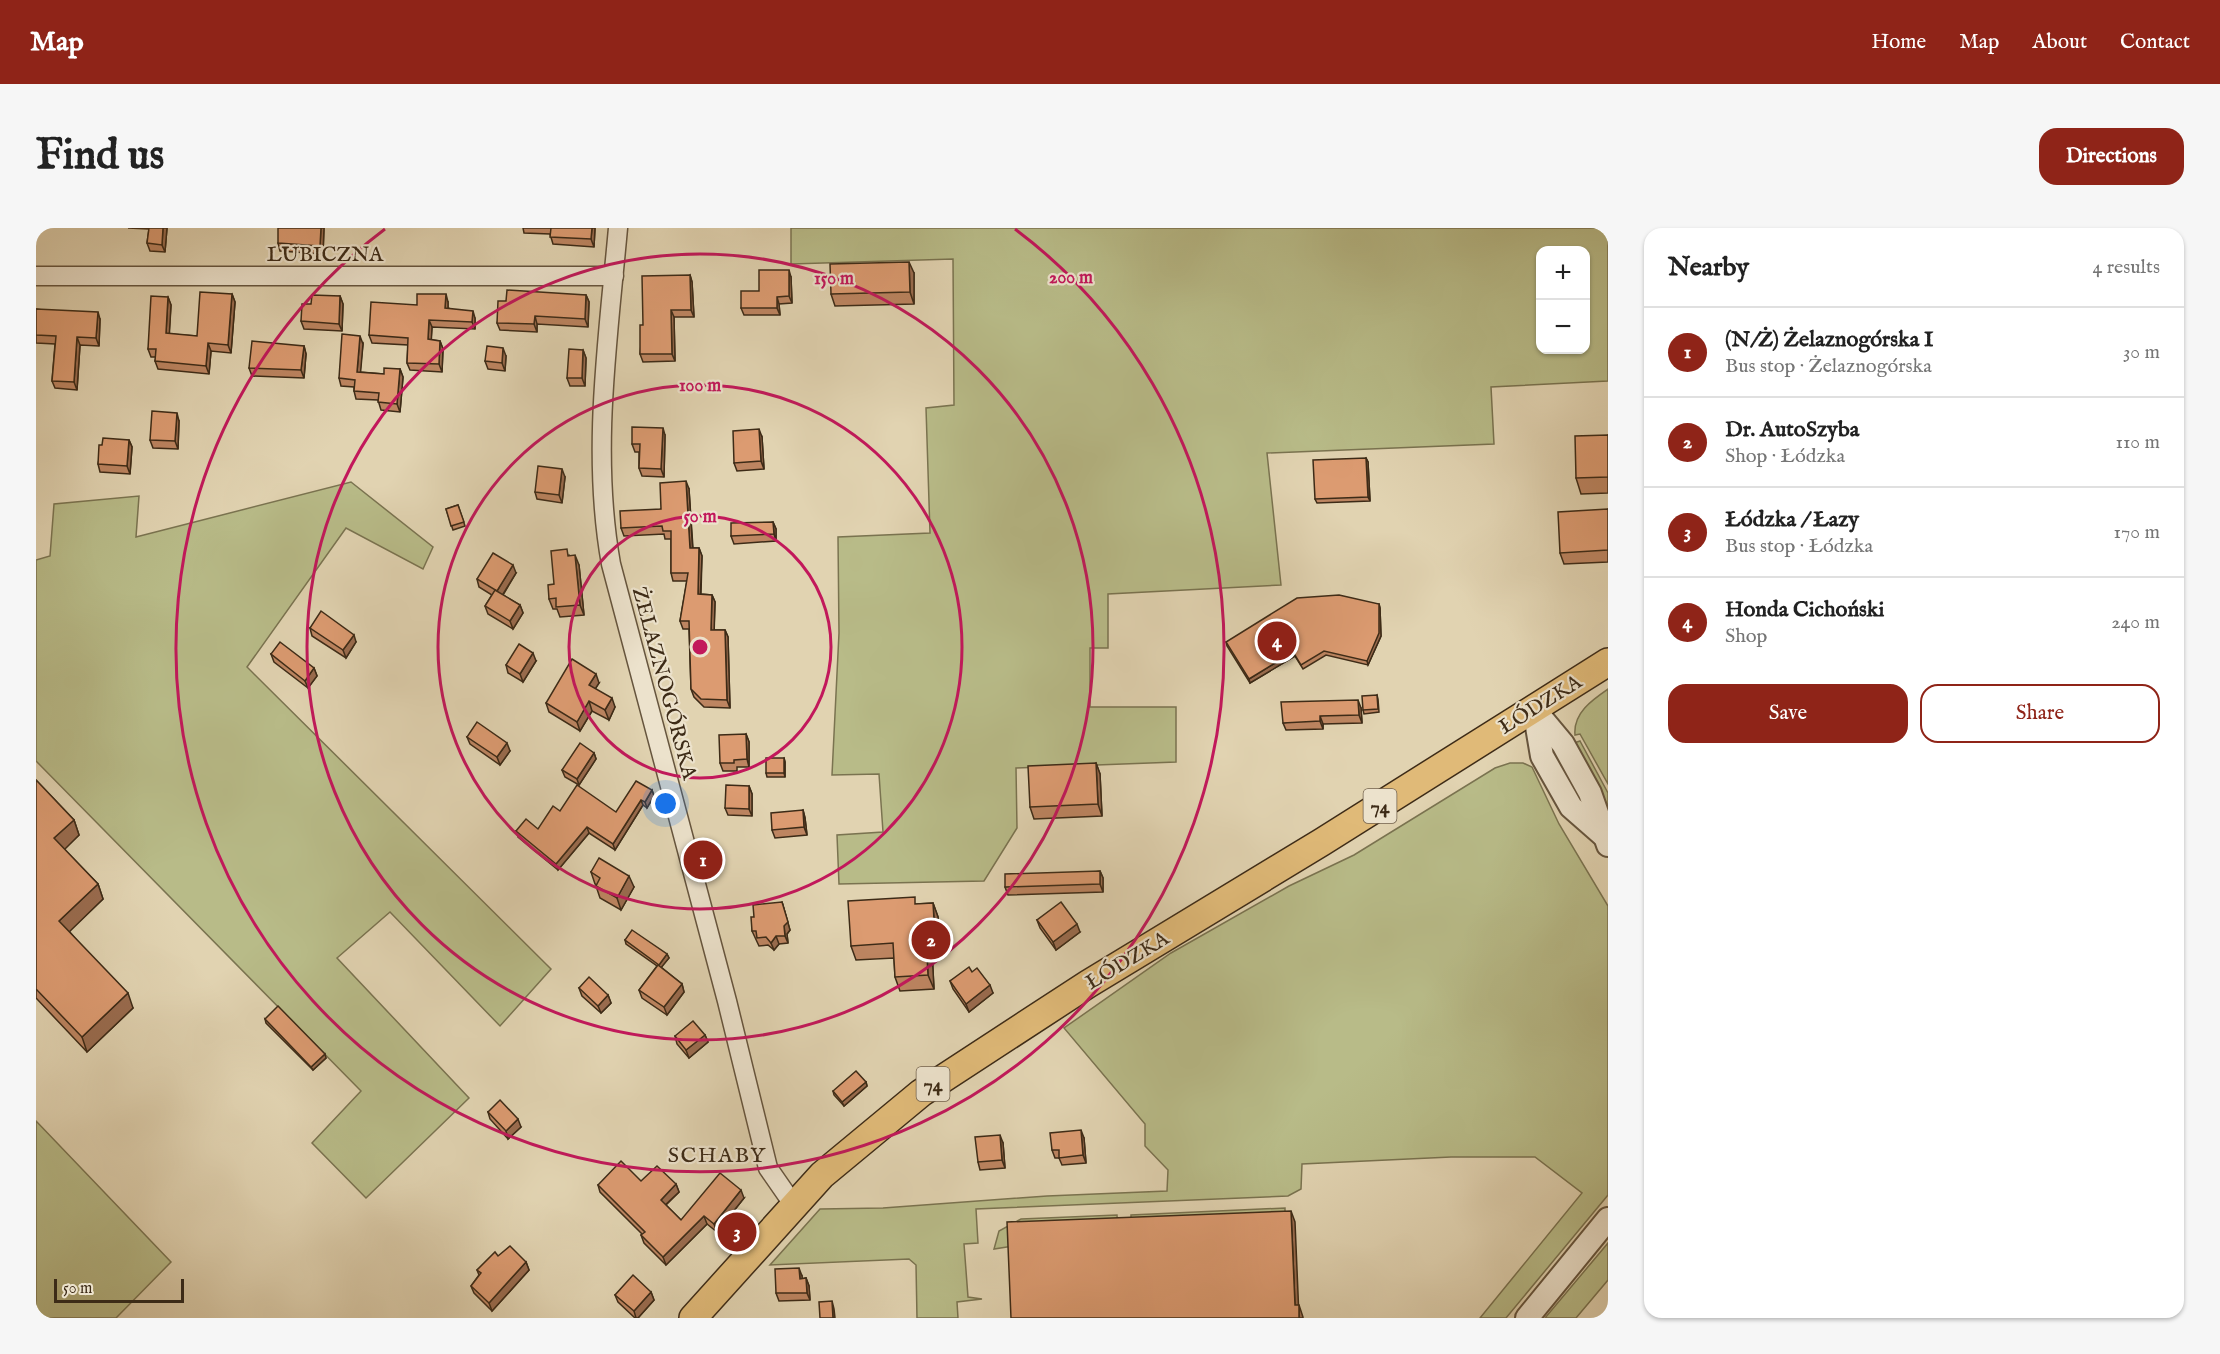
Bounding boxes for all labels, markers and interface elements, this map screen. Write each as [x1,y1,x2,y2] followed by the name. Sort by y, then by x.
[30,25,84,60] text: Map
[1871,29,1926,56] text: Home
[1959,29,1999,56] text: Map
[2032,29,2087,56] text: About
[2120,29,2190,56] text: Contact
[2039,128,2184,185] button: Directions
[36,130,164,183] text: Find us
[267,242,384,269] street label: LUBICZNA
[1536,246,1590,354] map controls
[1536,246,1590,300] button: +
[1668,251,1749,284] text: Nearby
[2093,255,2160,280] text: 4 results
[1049,267,1093,290] text: 200 m
[814,268,854,291] text: 150 m
[1536,300,1590,354] button: −
[1725,326,1933,354] text: (N/Ż) Żelaznogórska I
[1684,340,1691,365] text: 1
[2123,340,2160,365] text: 30 m
[1725,354,1932,379] text: Bus stop · Żelaznogórska
[679,375,721,398] text: 100 m
[1725,416,1859,444] text: Dr. AutoSzyba
[1683,430,1692,455] text: 2
[2116,430,2160,455] text: 110 m
[1725,444,1845,469] text: Shop · Łódzka
[683,506,717,529] text: 50 m
[1725,506,1859,534] text: Łódzka / Łazy
[1684,520,1691,545] text: 3
[2114,520,2160,545] text: 170 m
[1725,534,1873,559] text: Bus stop · Łódzka
[625,584,703,783] street label: ŻELAZNOGÓRSKA
[1725,596,1885,624] text: Honda Cichoński
[1683,610,1692,635] text: 4
[2111,610,2160,635] text: 240 m
[1258,618,1296,664] pin: 4
[1725,624,1767,649] text: Shop
[690,637,710,657] centre of rings
[1494,668,1588,741] street label: ŁÓDZKA
[1668,684,1908,743] button: Save
[1920,684,2160,743] button: Share
[651,789,680,818] your location
[1364,789,1396,823] road number: 74
[684,838,722,882] pin: 1
[912,918,950,962] pin: 2
[1080,924,1175,997] street label: ŁÓDZKA
[916,1067,950,1101] road number: 74
[668,1142,766,1170] district label: SCHABY
[718,1210,756,1254] pin: 3
[54,1276,184,1304] scale bar
[63,1279,92,1299] text: 50 m

